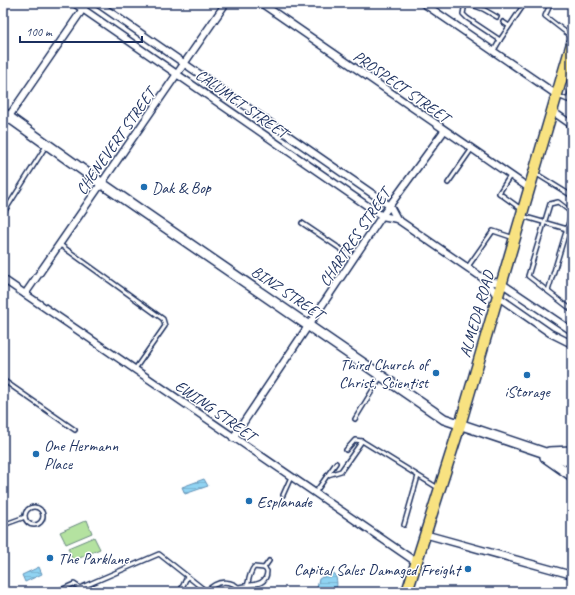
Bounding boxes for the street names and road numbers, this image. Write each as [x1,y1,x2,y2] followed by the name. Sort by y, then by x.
[349,46,456,130] street label: PROSPECT STREET
[192,65,294,145] street label: CALUMET STREET
[72,82,162,199] street label: CHENEVERT STREET
[315,182,397,290] street label: CHARTRES STREET
[247,261,330,326] street label: BINZ STREET
[455,267,499,360] street label: ALMEDA ROAD
[171,376,263,448] street label: EWING STREET

